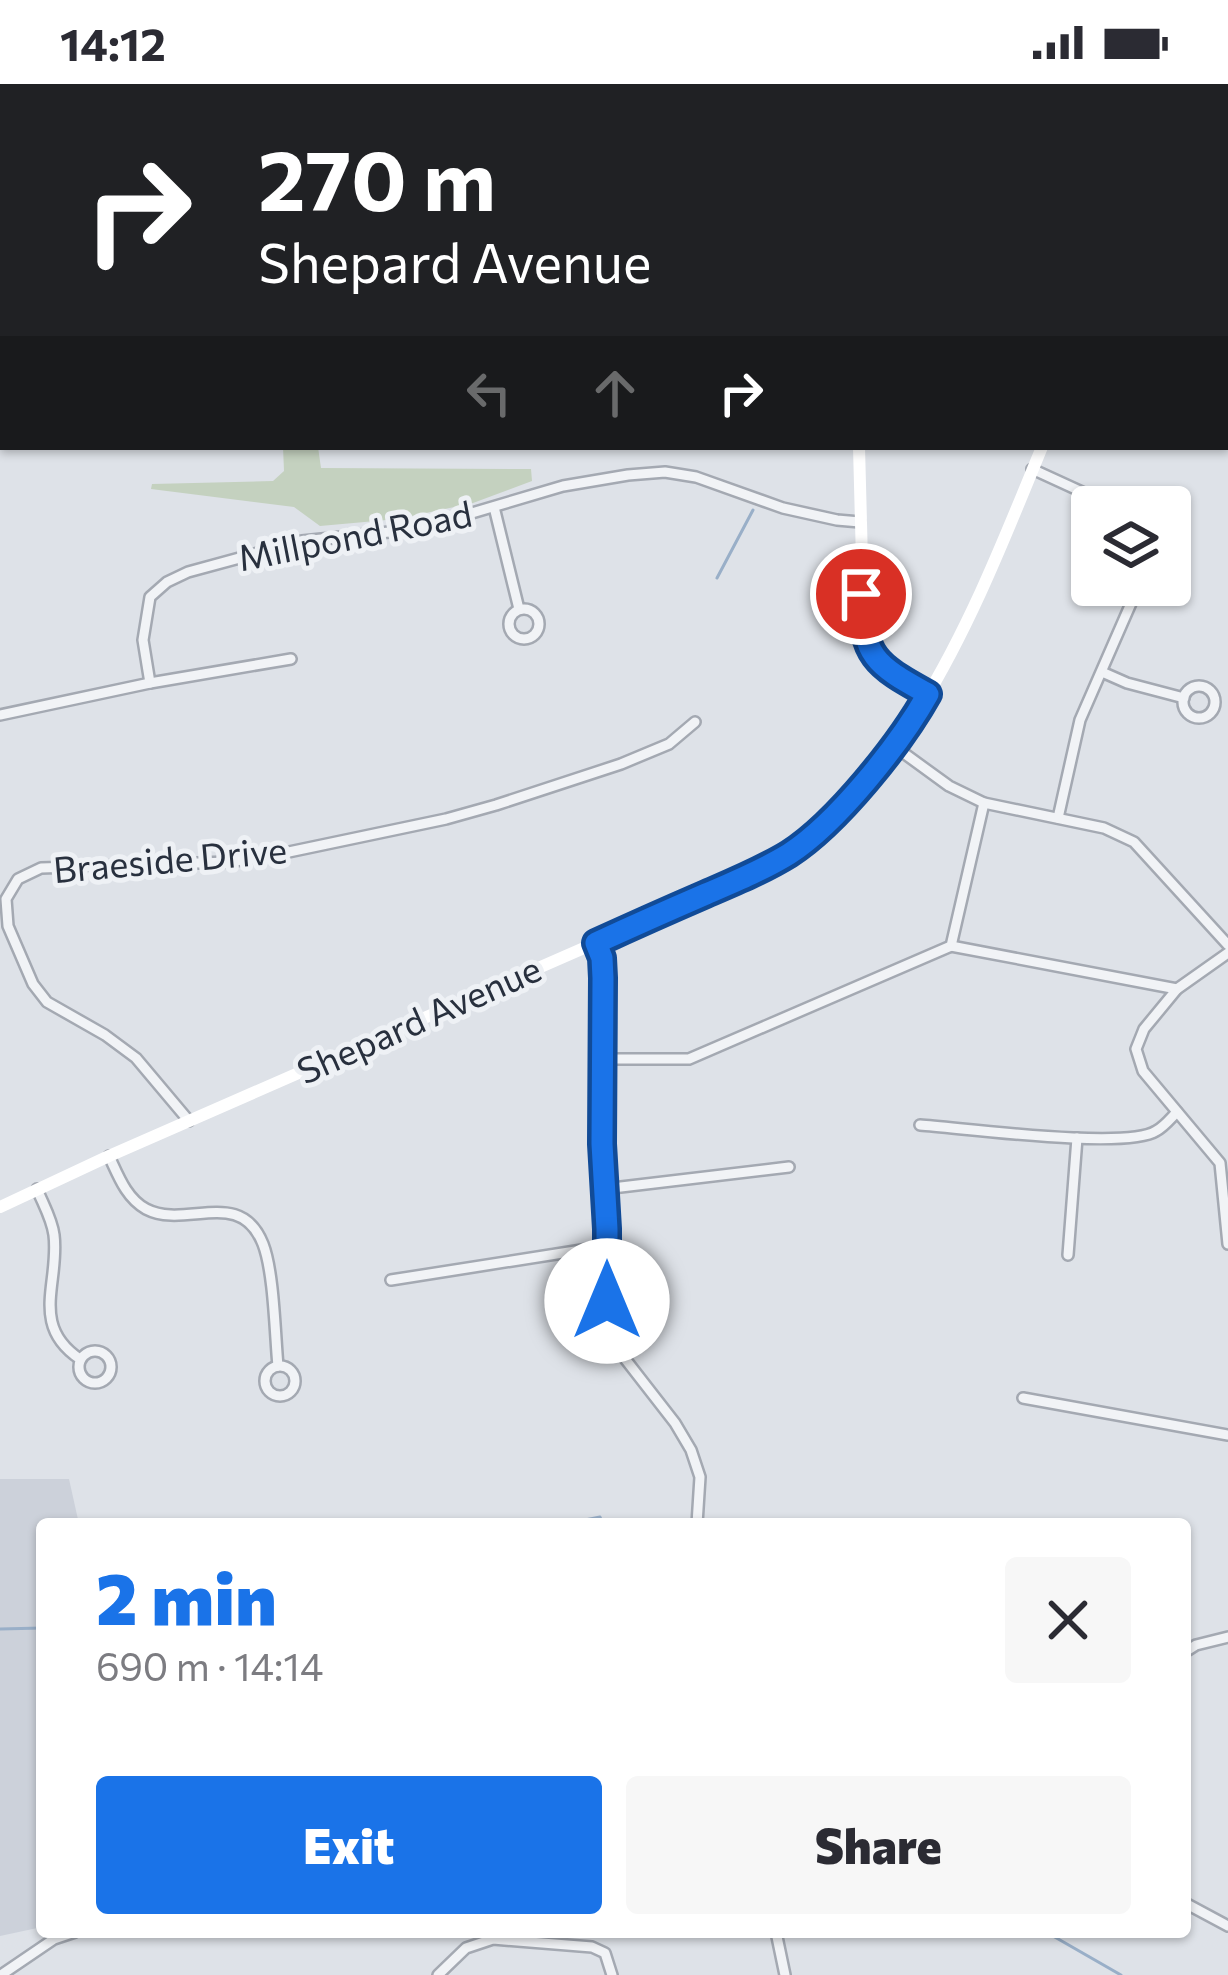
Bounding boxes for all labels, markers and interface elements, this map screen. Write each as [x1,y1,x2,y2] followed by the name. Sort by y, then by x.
[60,15,166,70] text: 14:12
[258,126,496,228] text: 270 m
[60,132,216,288] icon: right
[258,228,651,294] text: Shepard Avenue
[456,360,522,426] icon: left
[582,360,648,426] icon: ahead
[708,360,774,426] icon: right
[1071,486,1191,606] map controls
[1071,486,1191,606] button: layers
[234,490,475,578] street label: Millpond Road
[810,543,912,645] pin
[828,561,894,627] icon: arrive
[51,826,288,890] street label: Braeside Drive
[289,945,547,1092] street label: Shepard Avenue
[544,1238,670,1364] position arrow
[96,1552,277,1640] text: 2 min
[1005,1557,1131,1683] button: close
[96,1641,323,1689] text: 690 m · 14:14
[96,1776,602,1914] button: Exit
[626,1776,1131,1914] button: Share

